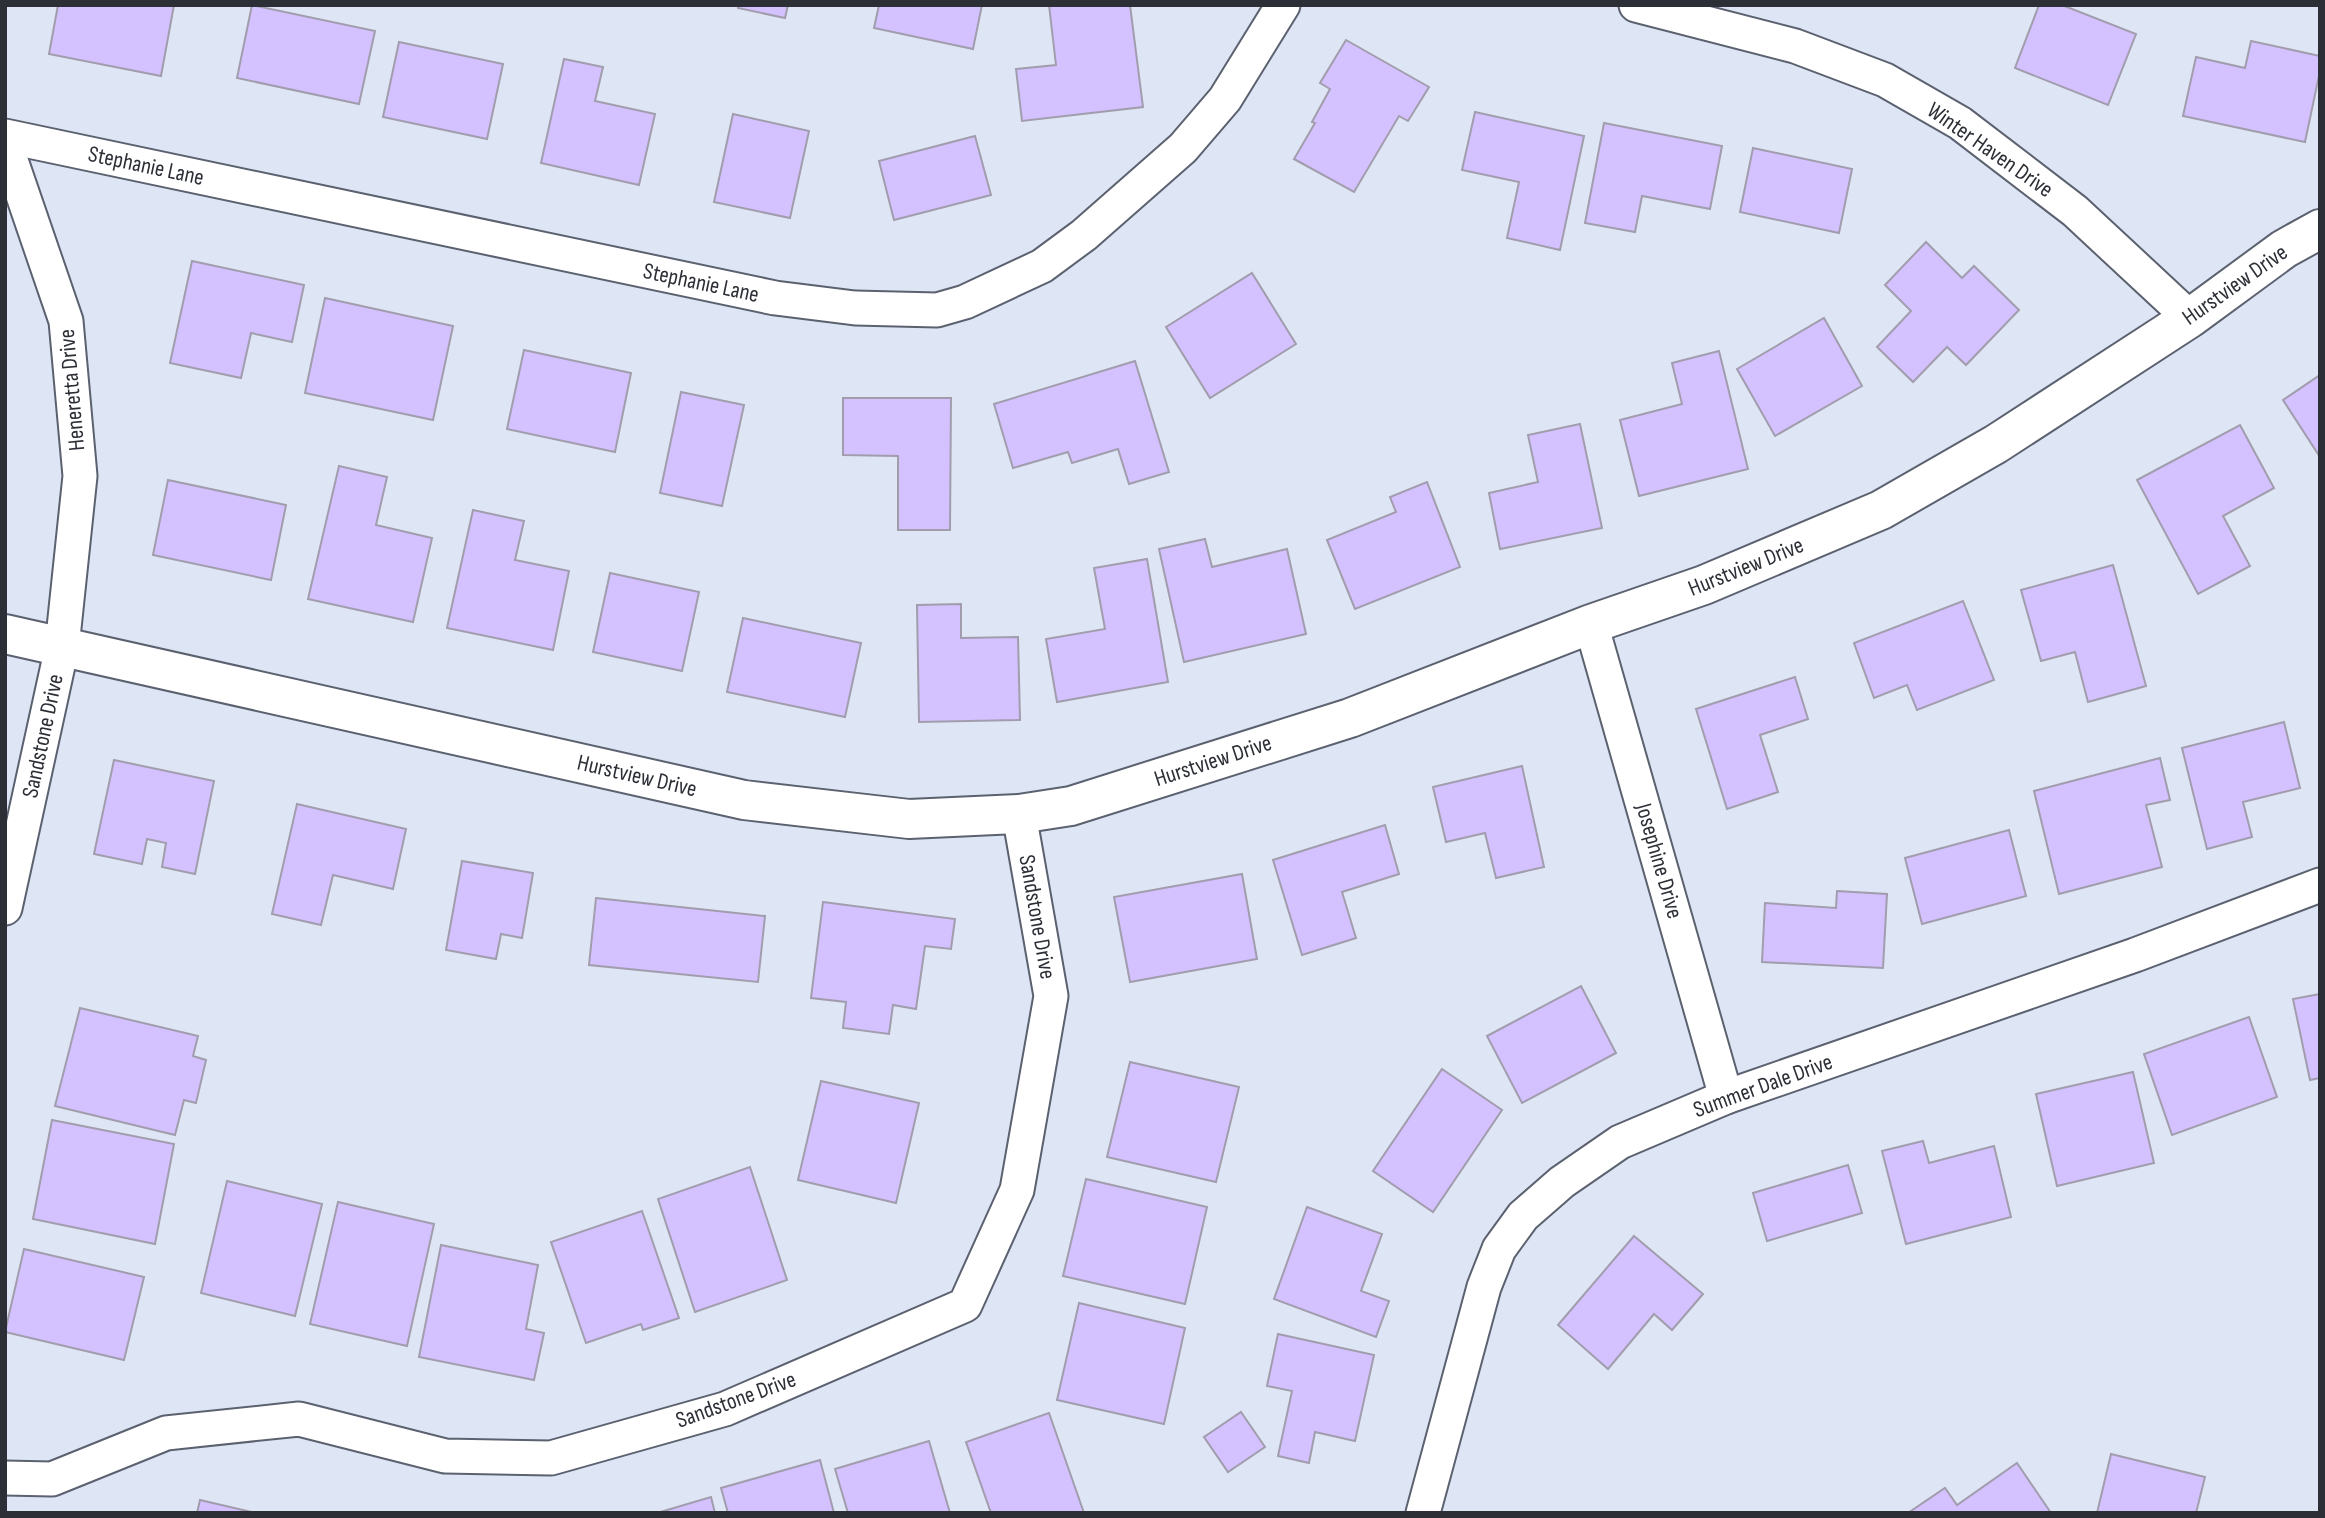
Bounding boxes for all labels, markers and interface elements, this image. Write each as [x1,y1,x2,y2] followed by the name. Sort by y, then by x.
[1922,96,2058,204] street label: Winter Haven Drive
[86,140,206,192] street label: Stephanie Lane
[2177,239,2293,331] street label: Hurstview Drive
[641,257,761,309] street label: Stephanie Lane
[53,328,91,452] street label: Heneretta Drive
[1684,531,1808,603] street label: Hurstview Drive
[16,672,70,800] street label: Sandstone Drive
[1151,729,1275,793] street label: Hurstview Drive
[574,749,700,803] street label: Hurstview Drive
[1629,799,1689,922] street label: Josephine Drive
[1012,853,1062,981] street label: Sandstone Drive
[1690,1048,1836,1124] street label: Summer Dale Drive
[672,1365,800,1435] street label: Sandstone Drive

